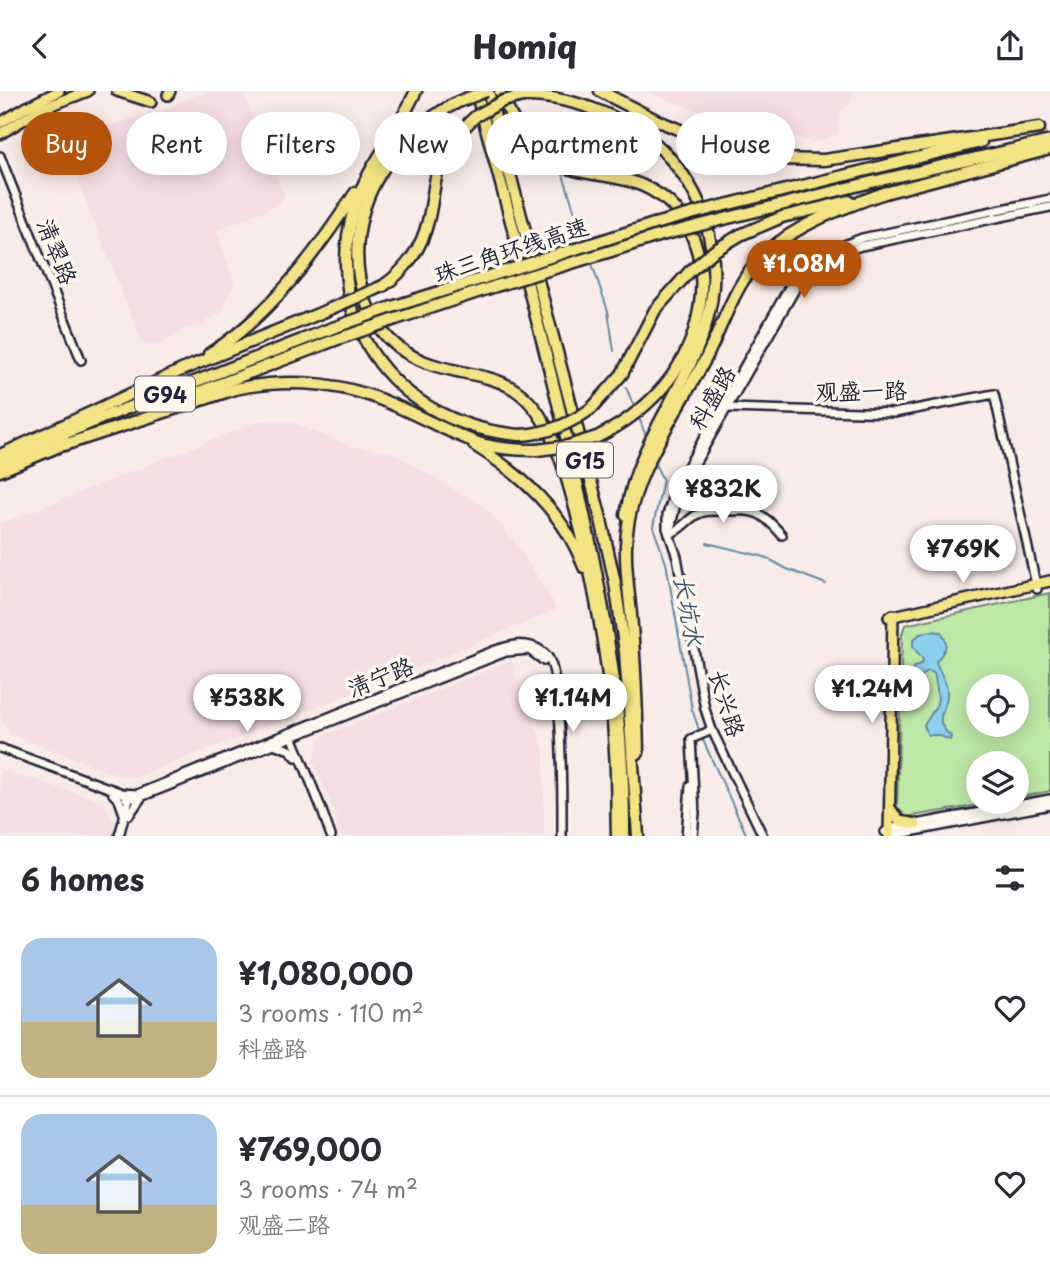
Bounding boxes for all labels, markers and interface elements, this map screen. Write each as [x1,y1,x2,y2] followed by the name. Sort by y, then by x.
[473,22,577,70] text: Homiq
[21,27,59,65] icon: back
[991,27,1029,65] icon: share
[21,112,112,175] chip: Buy
[126,112,227,175] chip: Rent
[241,112,360,175] chip: Filters
[374,112,472,175] chip: New
[486,112,662,175] chip: Apartment
[676,112,795,175] chip: House
[429,207,593,291] street label: 珠三角环线高速
[29,212,87,290] street label: 清翠路
[747,241,861,300] pin: ¥1.08M
[762,245,846,280] text: ¥1.08M
[679,358,743,436] street label: 科盛路
[815,372,907,408] street label: 观盛一路
[135,377,195,411] road number: G94
[557,443,613,477] road number: G15
[674,465,772,525] pin: ¥832K
[685,470,761,505] text: ¥832K
[914,525,1012,585] pin: ¥769K
[926,530,1000,565] text: ¥769K
[666,571,714,650] water label: 长坑水
[341,647,419,705] street label: 清宁路
[701,665,755,741] street label: 长兴路
[815,665,929,725] pin: ¥1.24M
[831,670,913,705] text: ¥1.24M
[966,674,1029,814] map controls
[966,674,1029,737] button: locate
[198,675,296,734] pin: ¥538K
[516,675,630,734] pin: ¥1.14M
[209,679,285,714] text: ¥538K
[534,679,612,714] text: ¥1.14M
[966,751,1029,814] button: layers
[21,856,144,901] text: 6 homes
[991,859,1029,897] icon: filters
[238,950,413,995] text: ¥1,080,000
[77,966,161,1050] icon: home
[991,989,1029,1027] icon: heart
[238,995,424,1030] text: 3 rooms · 110 m²
[238,1030,307,1065] text: 科盛路
[238,1126,382,1171] text: ¥769,000
[77,1142,161,1226] icon: home
[991,1165,1029,1203] icon: heart
[238,1171,418,1206] text: 3 rooms · 74 m²
[238,1206,330,1241] text: 观盛二路

